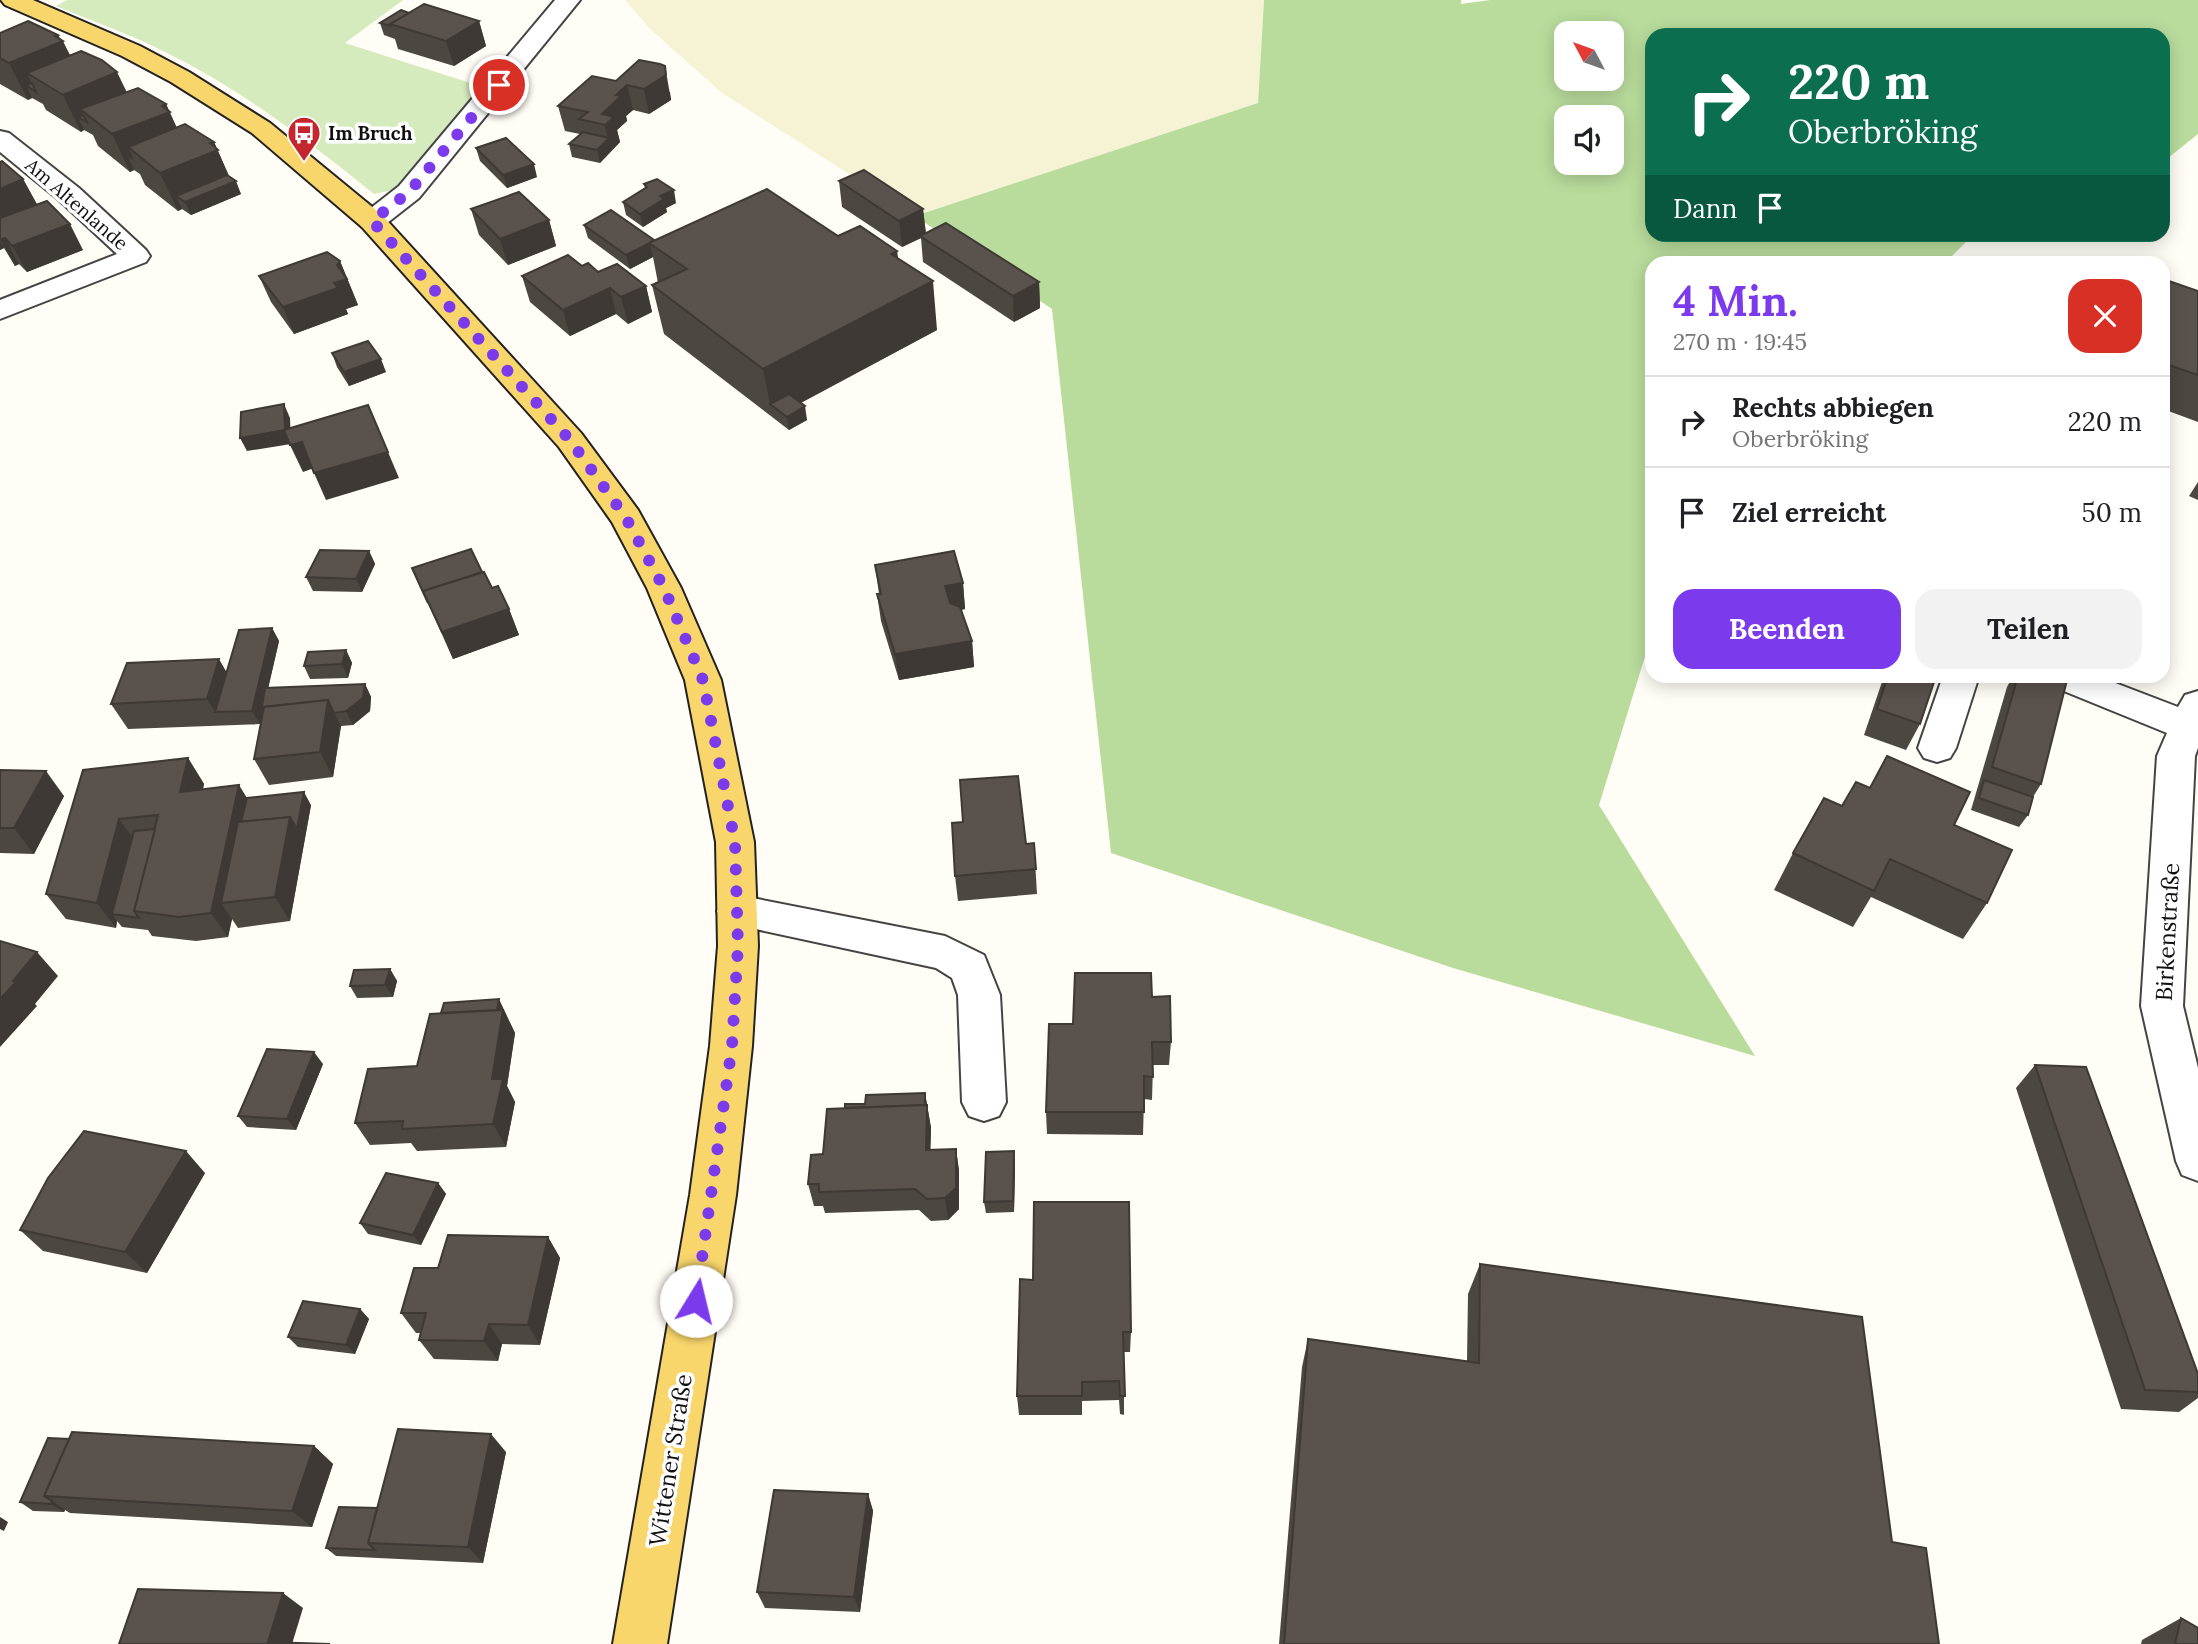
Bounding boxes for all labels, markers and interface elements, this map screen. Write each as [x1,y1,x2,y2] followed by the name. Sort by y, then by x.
[1554,21,1624,91] north arrow
[1554,21,1624,175] map controls
[1788,50,1929,112] text: 220 m
[469,55,529,115] pin
[1673,56,1764,147] icon: right
[480,66,518,104] icon: arrive
[1554,105,1624,175] button: sound
[1788,111,1977,152] text: Oberbröking
[285,114,323,163] bus stop icon: Im Bruch
[328,121,413,145] place label: Im Bruch
[20,152,133,255] street label: Am Altenlande
[1751,189,1789,227] icon: arrive
[1673,192,1737,225] text: Dann
[1673,274,1798,328] text: 4 Min.
[2068,279,2142,353] button: close
[1673,327,1807,356] text: 270 m · 19:45
[1732,391,1934,424] text: Rechts abbiegen
[1673,403,1711,441] icon: right
[2068,405,2142,438] text: 220 m
[1732,424,1868,453] text: Oberbröking
[1673,494,1711,532] icon: arrive
[1732,496,1886,529] text: Ziel erreicht
[2082,496,2142,529] text: 50 m
[1673,589,1901,669] button: Beenden
[1915,589,2142,669] button: Teilen
[2149,862,2185,1002] street label: Birkenstraße
[659,1264,733,1338] position arrow
[642,1372,698,1548] street label: Wittener Straße

